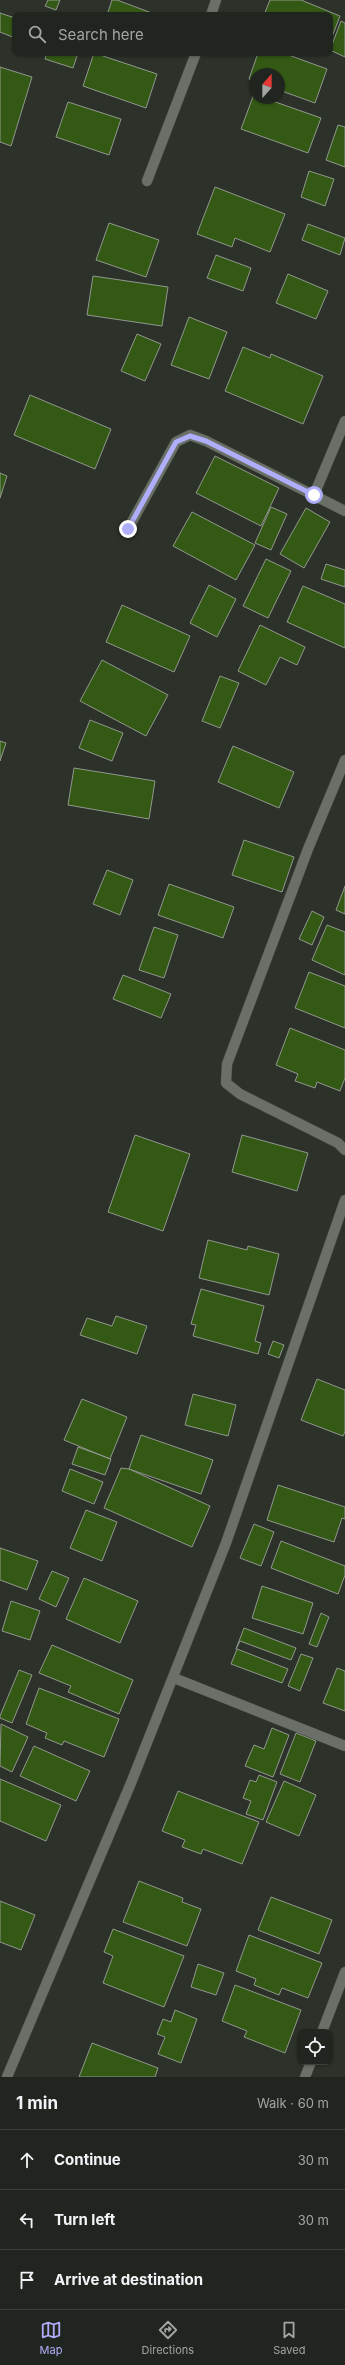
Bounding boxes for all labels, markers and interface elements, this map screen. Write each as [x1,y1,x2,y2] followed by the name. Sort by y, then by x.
[12,12,333,56] search box
[26,23,48,45] icon: search
[58,25,144,44] text: Search here
[249,68,285,104] north arrow
[305,486,323,504] route start
[119,520,137,538] route end
[297,2029,333,2065] map controls
[297,2029,333,2065] button: locate
[16,2093,58,2113] text: 1 min
[257,2095,329,2111] text: Walk · 60 m
[16,2149,38,2171] icon: ahead
[54,2150,121,2169] text: Continue
[298,2152,329,2168] text: 30 m
[16,2209,38,2231] icon: left
[54,2210,115,2229] text: Turn left
[298,2212,329,2228] text: 30 m
[16,2269,38,2291] icon: arrive
[54,2270,203,2289] text: Arrive at destination
[40,2319,62,2357] tab: Map
[142,2319,194,2357] tab: Directions
[273,2319,305,2357] tab: Saved

